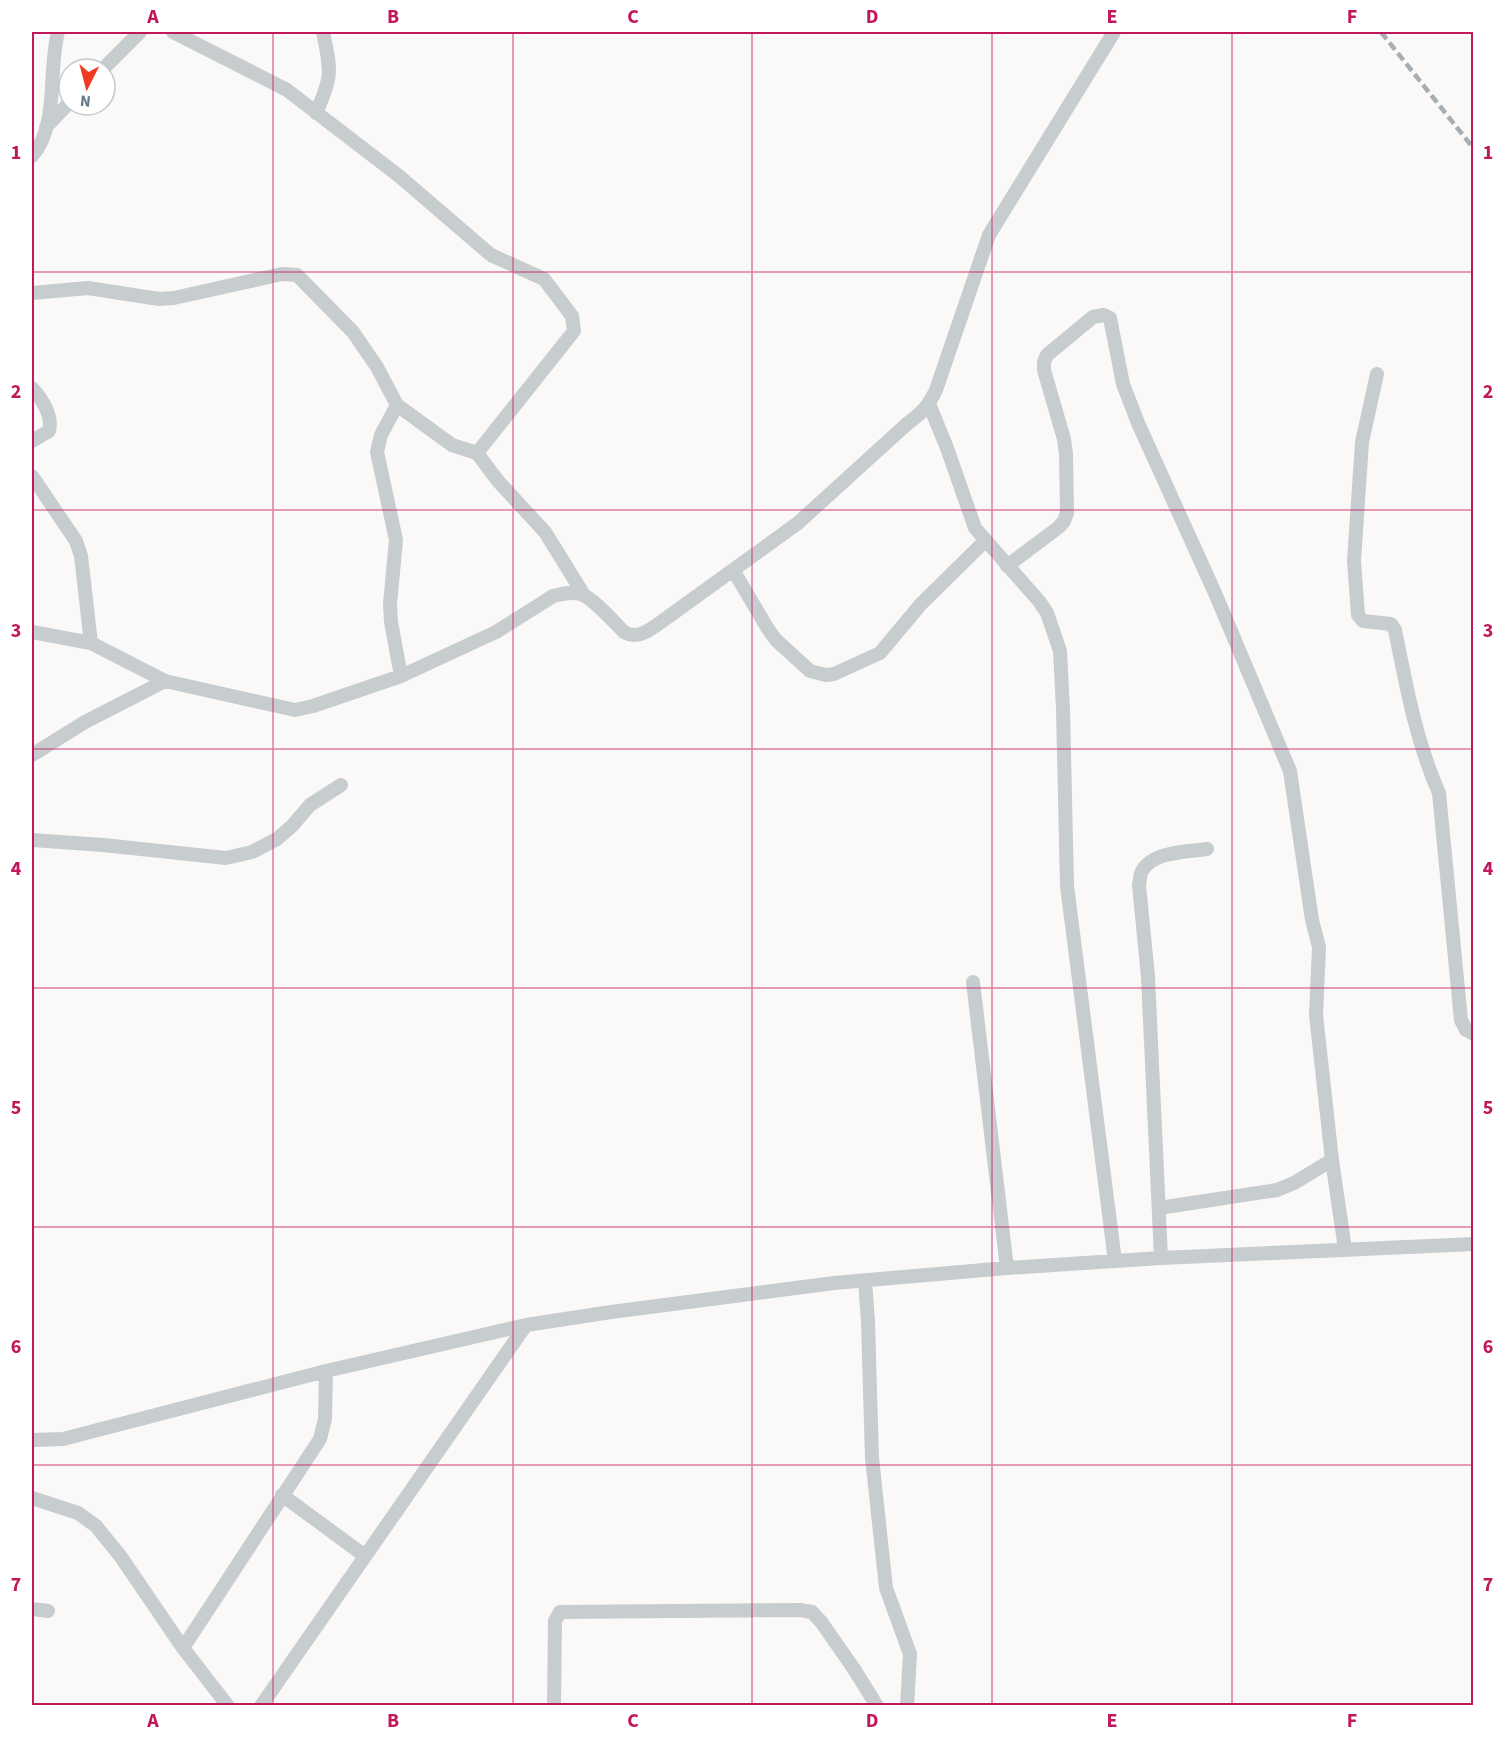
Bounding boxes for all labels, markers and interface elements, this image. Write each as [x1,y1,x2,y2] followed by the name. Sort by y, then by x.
[146,3,159,31] text: A
[387,3,399,31] text: B
[627,3,639,31] text: C
[866,3,878,31] text: D
[1107,3,1117,31] text: E
[1347,3,1357,31] text: F
[57,57,117,117] north arrow
[79,89,92,112] text: N
[11,139,21,167] text: 1
[1483,139,1493,167] text: 1
[11,378,21,406] text: 2
[1483,378,1493,406] text: 2
[11,617,21,645] text: 3
[1483,617,1493,645] text: 3
[11,855,22,883] text: 4
[1483,855,1494,883] text: 4
[11,1094,21,1122] text: 5
[1483,1094,1493,1122] text: 5
[11,1333,21,1361] text: 6
[1483,1333,1493,1361] text: 6
[11,1571,21,1599] text: 7
[1483,1571,1493,1599] text: 7
[146,1707,159,1735] text: A
[387,1707,399,1735] text: B
[627,1707,639,1735] text: C
[866,1707,878,1735] text: D
[1107,1707,1117,1735] text: E
[1347,1707,1357,1735] text: F

